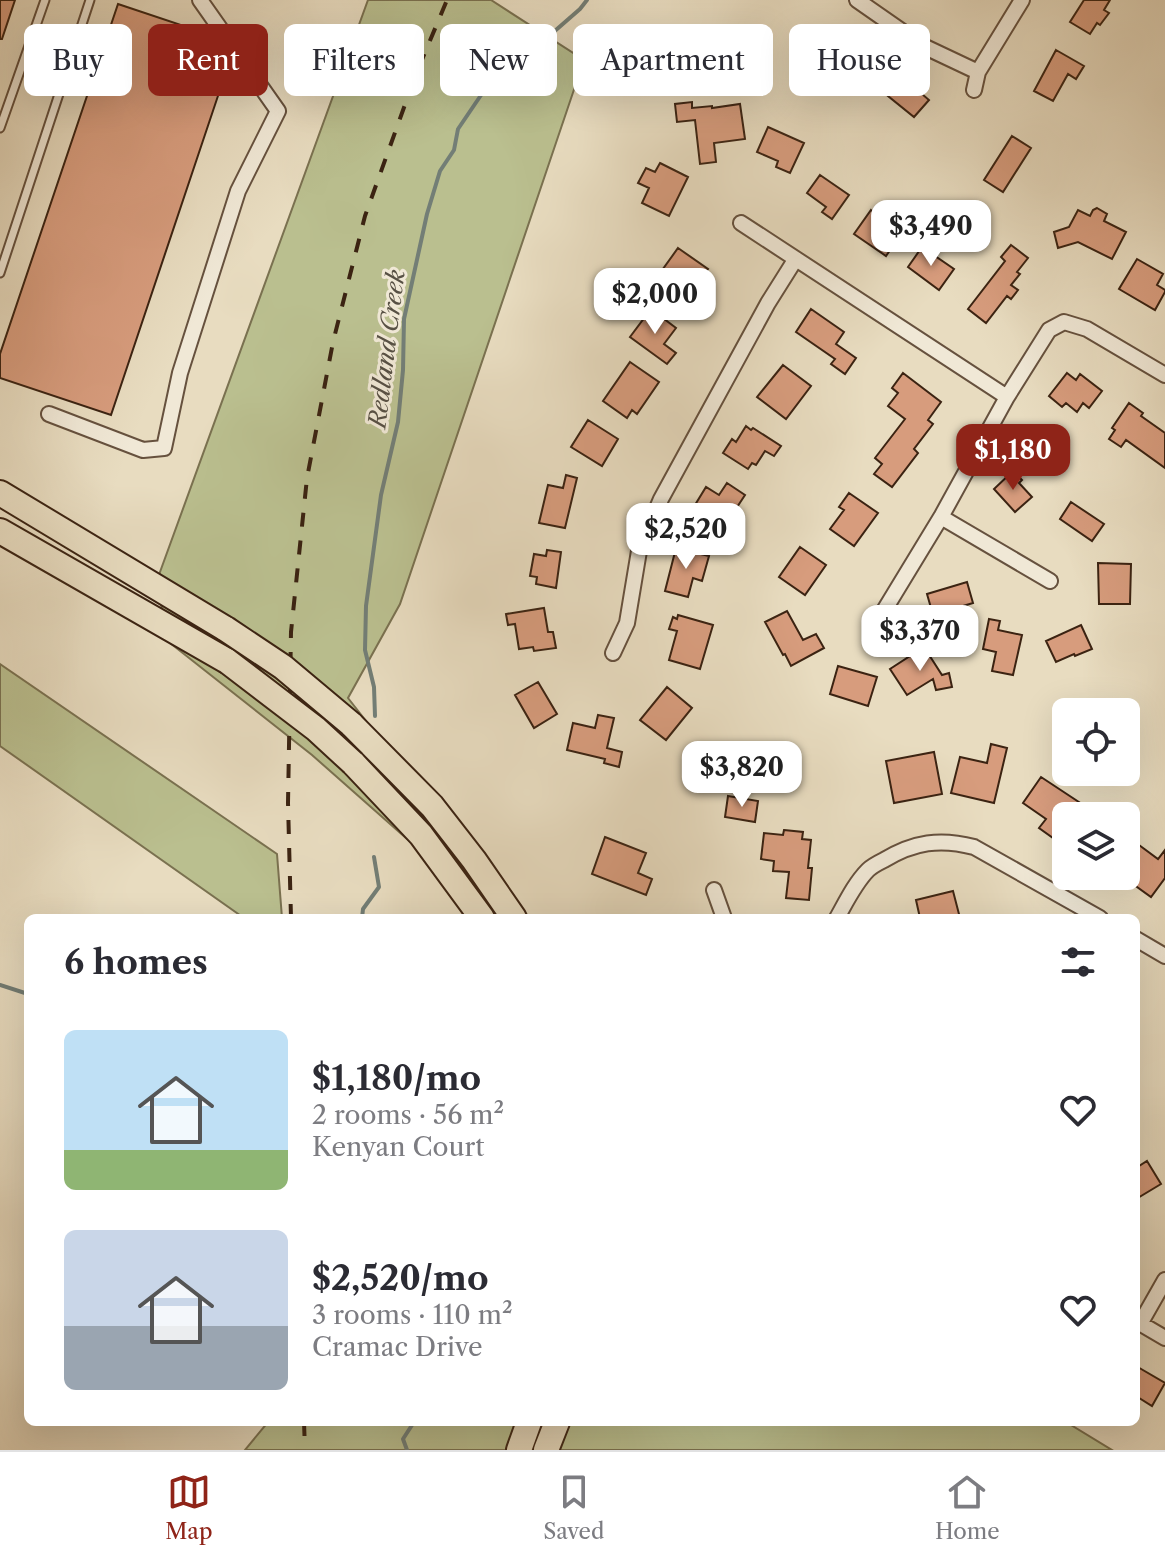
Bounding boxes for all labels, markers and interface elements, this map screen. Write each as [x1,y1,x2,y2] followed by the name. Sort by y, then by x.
[24,24,132,96] chip: Buy
[148,24,268,96] chip: Rent
[284,24,424,96] chip: Filters
[440,24,557,96] chip: New
[573,24,773,96] chip: Apartment
[789,24,930,96] chip: House
[866,200,996,268] pin: $3,490
[889,210,973,242] text: $3,490
[362,268,411,432] water label: Redland Creek
[590,268,720,336] pin: $2,000
[612,278,698,310] text: $2,000
[948,424,1078,492] pin: $1,180
[974,434,1052,466] text: $1,180
[621,503,751,571] pin: $2,520
[644,513,728,545] text: $2,520
[855,605,985,673] pin: $3,370
[879,615,961,647] text: $3,370
[1052,698,1140,890] map controls
[1052,698,1140,786] button: locate
[677,741,807,809] pin: $3,820
[700,751,784,783] text: $3,820
[1052,802,1140,890] button: layers
[1056,940,1100,984] icon: filters
[64,941,208,983] text: 6 homes
[312,1057,481,1099] text: $1,180/mo
[128,1062,224,1158] icon: home
[1056,1088,1100,1132] icon: heart
[312,1099,504,1131] text: 2 rooms · 56 m²
[312,1131,485,1163] text: Kenyan Court
[312,1257,489,1299] text: $2,520/mo
[128,1262,224,1358] icon: home
[1056,1288,1100,1332] icon: heart
[312,1299,513,1331] text: 3 rooms · 110 m²
[312,1331,483,1363] text: Cramac Drive
[165,1470,213,1545] tab: Map
[543,1470,604,1545] tab: Saved
[935,1470,1000,1545] tab: Home

